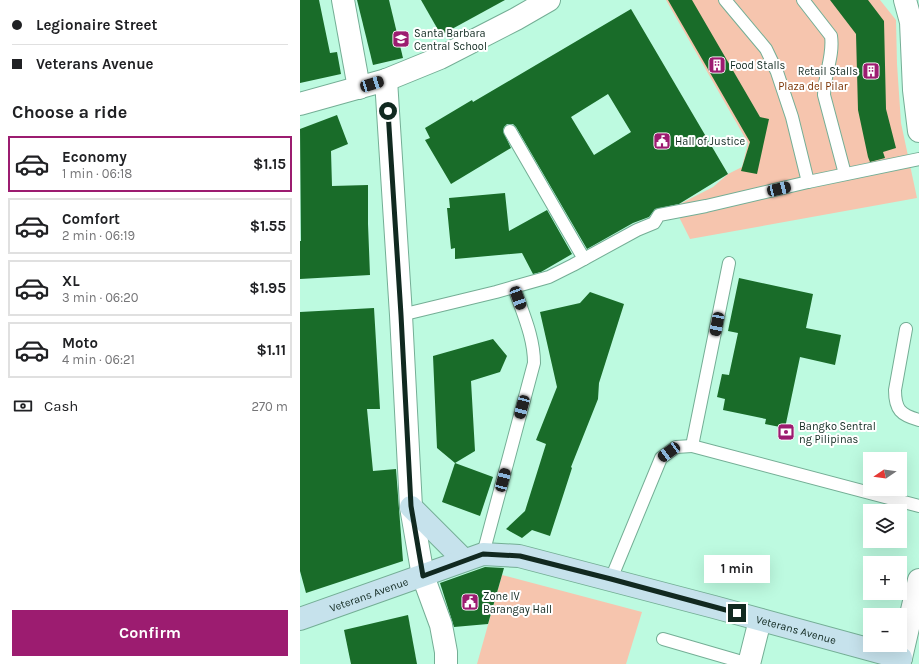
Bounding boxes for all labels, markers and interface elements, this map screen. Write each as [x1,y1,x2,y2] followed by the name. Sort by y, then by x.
[36,16,157,34] text: Legionaire Street
[414,27,487,53] place label: Santa Barbara Central School
[391,29,411,49] school or university icon: Santa Barbara Central School
[36,55,154,73] text: Veterans Avenue
[707,55,727,75] building icon: Food Stalls
[730,59,786,72] place label: Food Stalls
[861,61,881,81] building icon: Retail Stalls
[798,65,858,78] place label: Retail Stalls
[359,75,385,93] car
[778,80,848,93] park label: Plaza del Pilar
[12,101,127,123] text: Choose a ride
[379,102,397,120] route start
[652,131,672,151] public building icon: Hall of Justice
[675,135,746,148] place label: Hall of Justice
[14,146,50,182] icon: car
[62,148,127,166] text: Economy
[253,155,286,173] text: $1.15
[62,166,132,181] text: 1 min · 06:18
[766,180,792,198] car
[14,208,50,244] icon: car
[62,210,120,228] text: Comfort
[250,217,286,235] text: $1.55
[62,228,135,243] text: 2 min · 06:19
[14,270,50,306] icon: car
[62,272,80,290] text: XL
[249,279,286,297] text: $1.95
[508,285,528,311] car
[62,290,139,305] text: 3 min · 06:20
[709,311,725,337] car
[14,332,50,368] icon: car
[62,334,98,352] text: Moto
[256,341,286,359] text: $1.11
[62,352,135,367] text: 4 min · 06:21
[513,394,531,420] car
[12,395,34,417] icon: cash
[44,397,78,415] text: Cash
[251,399,288,414] text: 270 m
[799,420,876,446] place label: Bangko Sentral ng Pilipinas
[776,422,796,442] bank icon: Bangko Sentral ng Pilipinas
[656,440,682,464] car
[863,452,907,496] north arrow
[863,452,907,652] map controls
[494,467,512,493] car
[863,504,907,548] button: layers
[704,555,770,583] callout: 1 min
[863,556,907,600] button: +
[721,561,753,576] text: 1 min
[328,575,410,615] street label: Veterans Avenue
[483,590,552,616] place label: Zone IV Barangay Hall
[460,592,480,612] public building icon: Zone IV Barangay Hall
[728,604,746,622] route end
[863,608,907,652] button: −
[12,610,288,656] button: Confirm
[754,613,838,647] street label: Veterans Avenue

